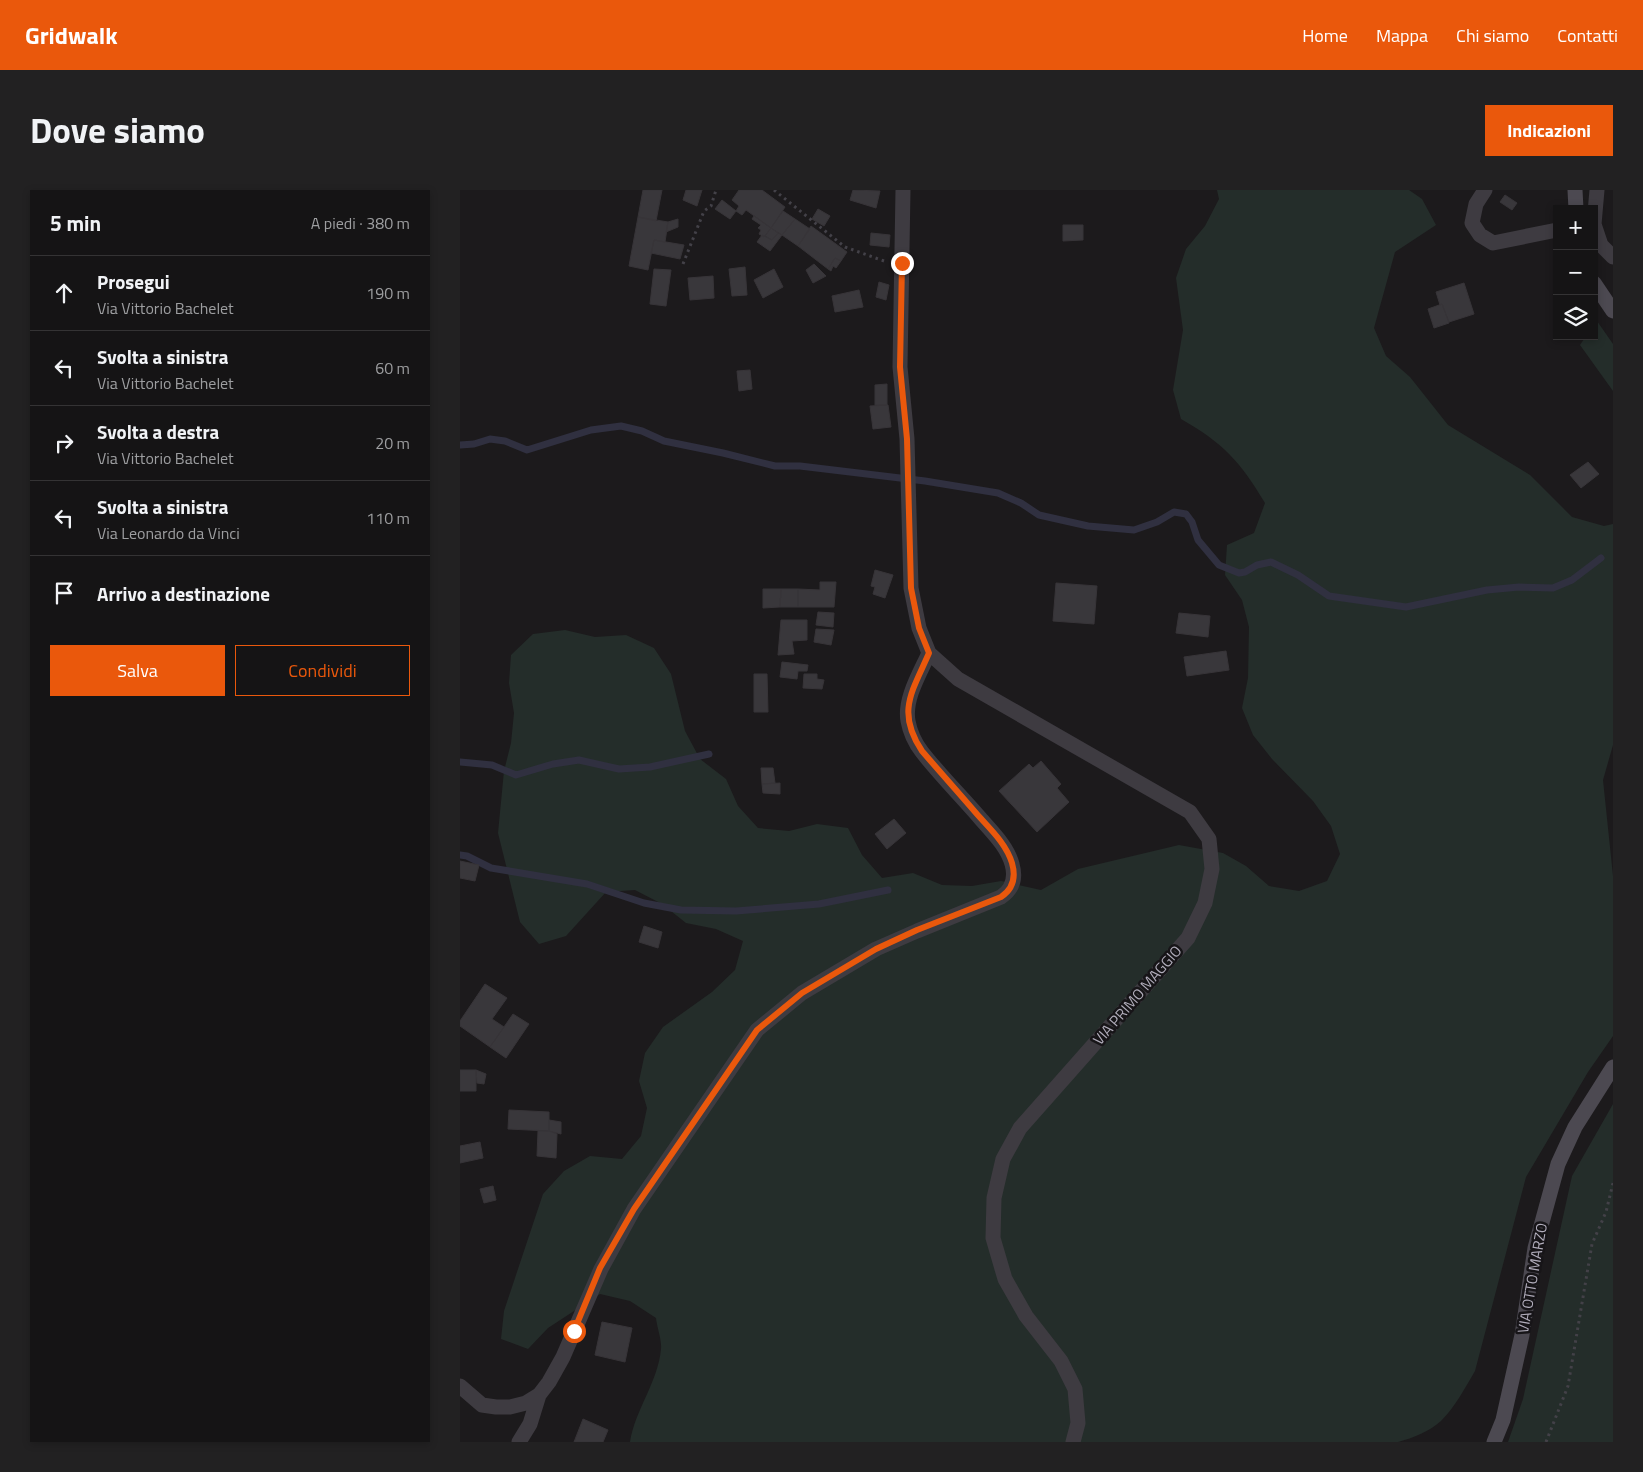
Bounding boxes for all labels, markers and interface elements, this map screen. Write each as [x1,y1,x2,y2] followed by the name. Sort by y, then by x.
[25,17,118,53] text: Gridwalk
[1302,22,1348,49] text: Home
[1376,22,1428,49] text: Mappa
[1456,22,1529,49] text: Chi siamo
[1557,22,1618,49] text: Contatti
[30,103,205,157] text: Dove siamo
[1485,105,1613,156] button: Indicazioni
[1553,205,1598,340] map controls
[1553,205,1598,250] button: +
[50,207,101,239] text: 5 min
[311,211,410,235] text: A piedi · 380 m
[1553,250,1598,295] button: −
[891,252,914,275] route end
[97,267,170,296] text: Prosegui
[50,279,78,307] icon: ahead
[366,281,410,305] text: 190 m
[1553,295,1598,340] button: layers
[97,296,234,320] text: Via Vittorio Bachelet
[97,342,228,371] text: Svolta a sinistra
[50,354,78,382] icon: left
[375,356,410,380] text: 60 m
[97,371,234,395] text: Via Vittorio Bachelet
[97,417,219,446] text: Svolta a destra
[50,429,78,457] icon: right
[375,431,410,455] text: 20 m
[97,446,234,470] text: Via Vittorio Bachelet
[97,492,228,521] text: Svolta a sinistra
[50,504,78,532] icon: left
[366,506,410,530] text: 110 m
[97,521,240,545] text: Via Leonardo da Vinci
[50,579,78,607] icon: arrive
[97,579,270,608] text: Arrivo a destinazione
[50,645,225,696] button: Salva
[235,645,410,696] button: Condividi
[1087,940,1187,1050] street label: VIA PRIMO MAGGIO
[1511,1221,1553,1335] street label: VIA OTTO MARZO
[563,1320,586,1343] route start

